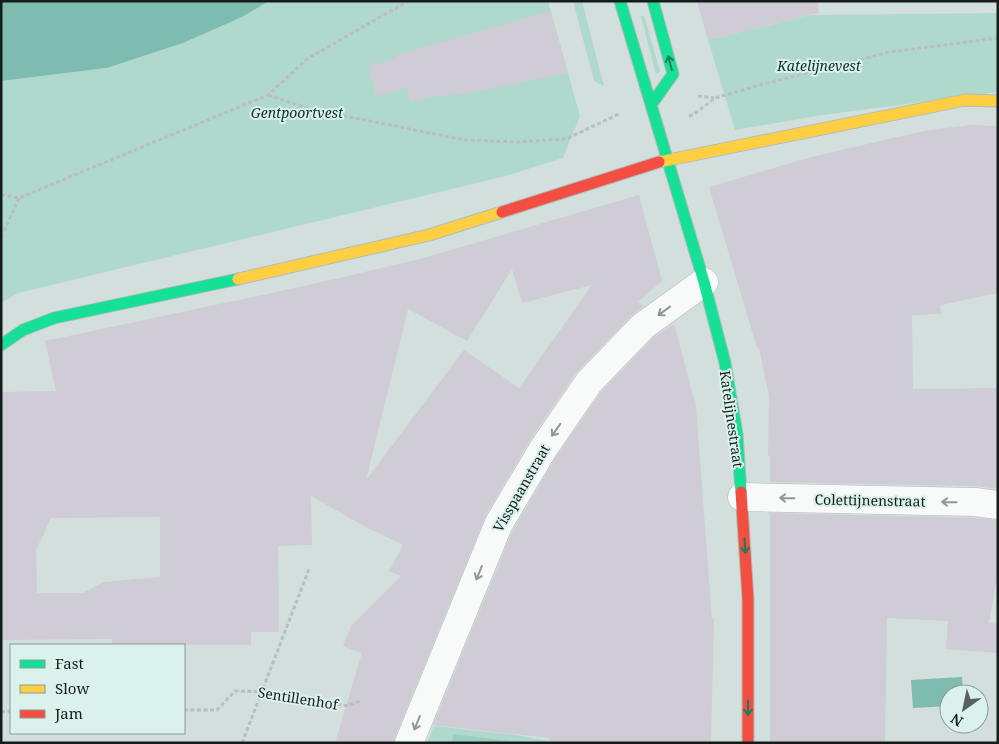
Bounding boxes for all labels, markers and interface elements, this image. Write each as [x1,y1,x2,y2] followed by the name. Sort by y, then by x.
[664,55,674,71] one-way arrow
[776,56,862,75] park label: Katelijnevest
[251,103,344,122] park label: Gentpoortvest
[658,305,671,316] one-way arrow
[716,369,748,469] street label: Katelijnestraat
[550,423,561,437] one-way arrow
[488,441,554,535] street label: Visspaanstraat
[814,490,926,510] street label: Colettijnenstraat
[779,493,796,503] one-way arrow
[941,497,957,506] one-way arrow
[740,537,750,553] one-way arrow
[473,565,483,580] one-way arrow
[10,644,185,734] legend
[55,653,84,673] text: Fast
[55,678,89,698] text: Slow
[257,682,341,714] street label: Sentillenhof
[939,684,989,734] north arrow
[743,700,753,716] one-way arrow
[54,703,83,723] text: Jam
[947,709,966,731] text: N
[411,715,421,730] one-way arrow

